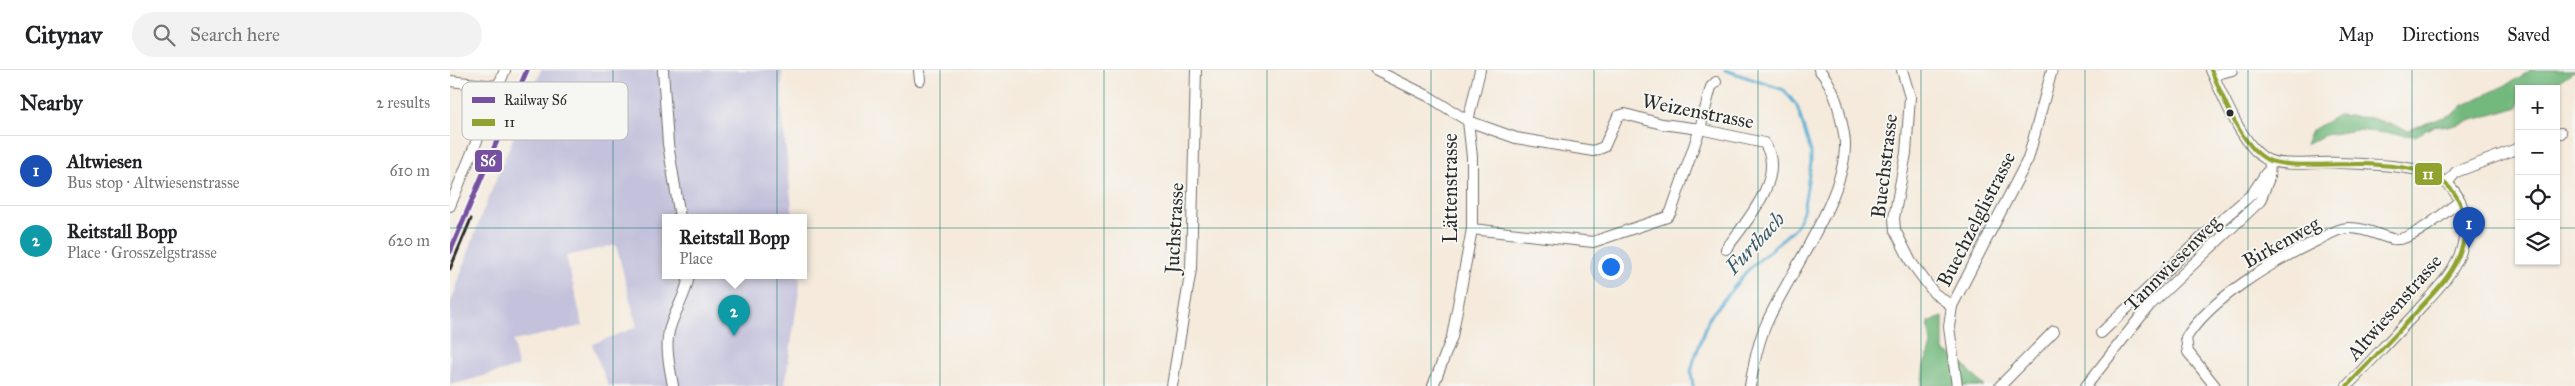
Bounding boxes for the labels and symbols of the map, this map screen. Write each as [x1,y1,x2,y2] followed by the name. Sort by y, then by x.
[462,82,628,140] legend
[1640,88,1756,134] street label: Weizenstrasse
[504,92,568,109] text: Railway S6
[2225,108,2235,118] unlabelled marker
[1866,112,1902,220] street label: Buechstrasse
[504,114,516,131] text: 11
[1438,133,1462,243] street label: Lättenstrasse
[1932,148,2021,291] street label: Buechzelglistrasse
[474,149,503,173] line badge: S6
[480,153,496,170] text: S6
[2414,162,2443,186] line badge: 11
[2422,166,2434,183] text: 11
[1160,182,1189,276] street label: Juchstrasse
[1719,206,1790,280] water label: Furtbach
[2453,207,2485,248] pin: 1
[2119,209,2226,317] street label: Tannwiesenweg
[2238,211,2325,274] street label: Birkenweg
[2341,249,2446,366] street label: Altwiesenstrasse
[1598,254,1624,280] your location
[718,295,750,336] pin: 2

